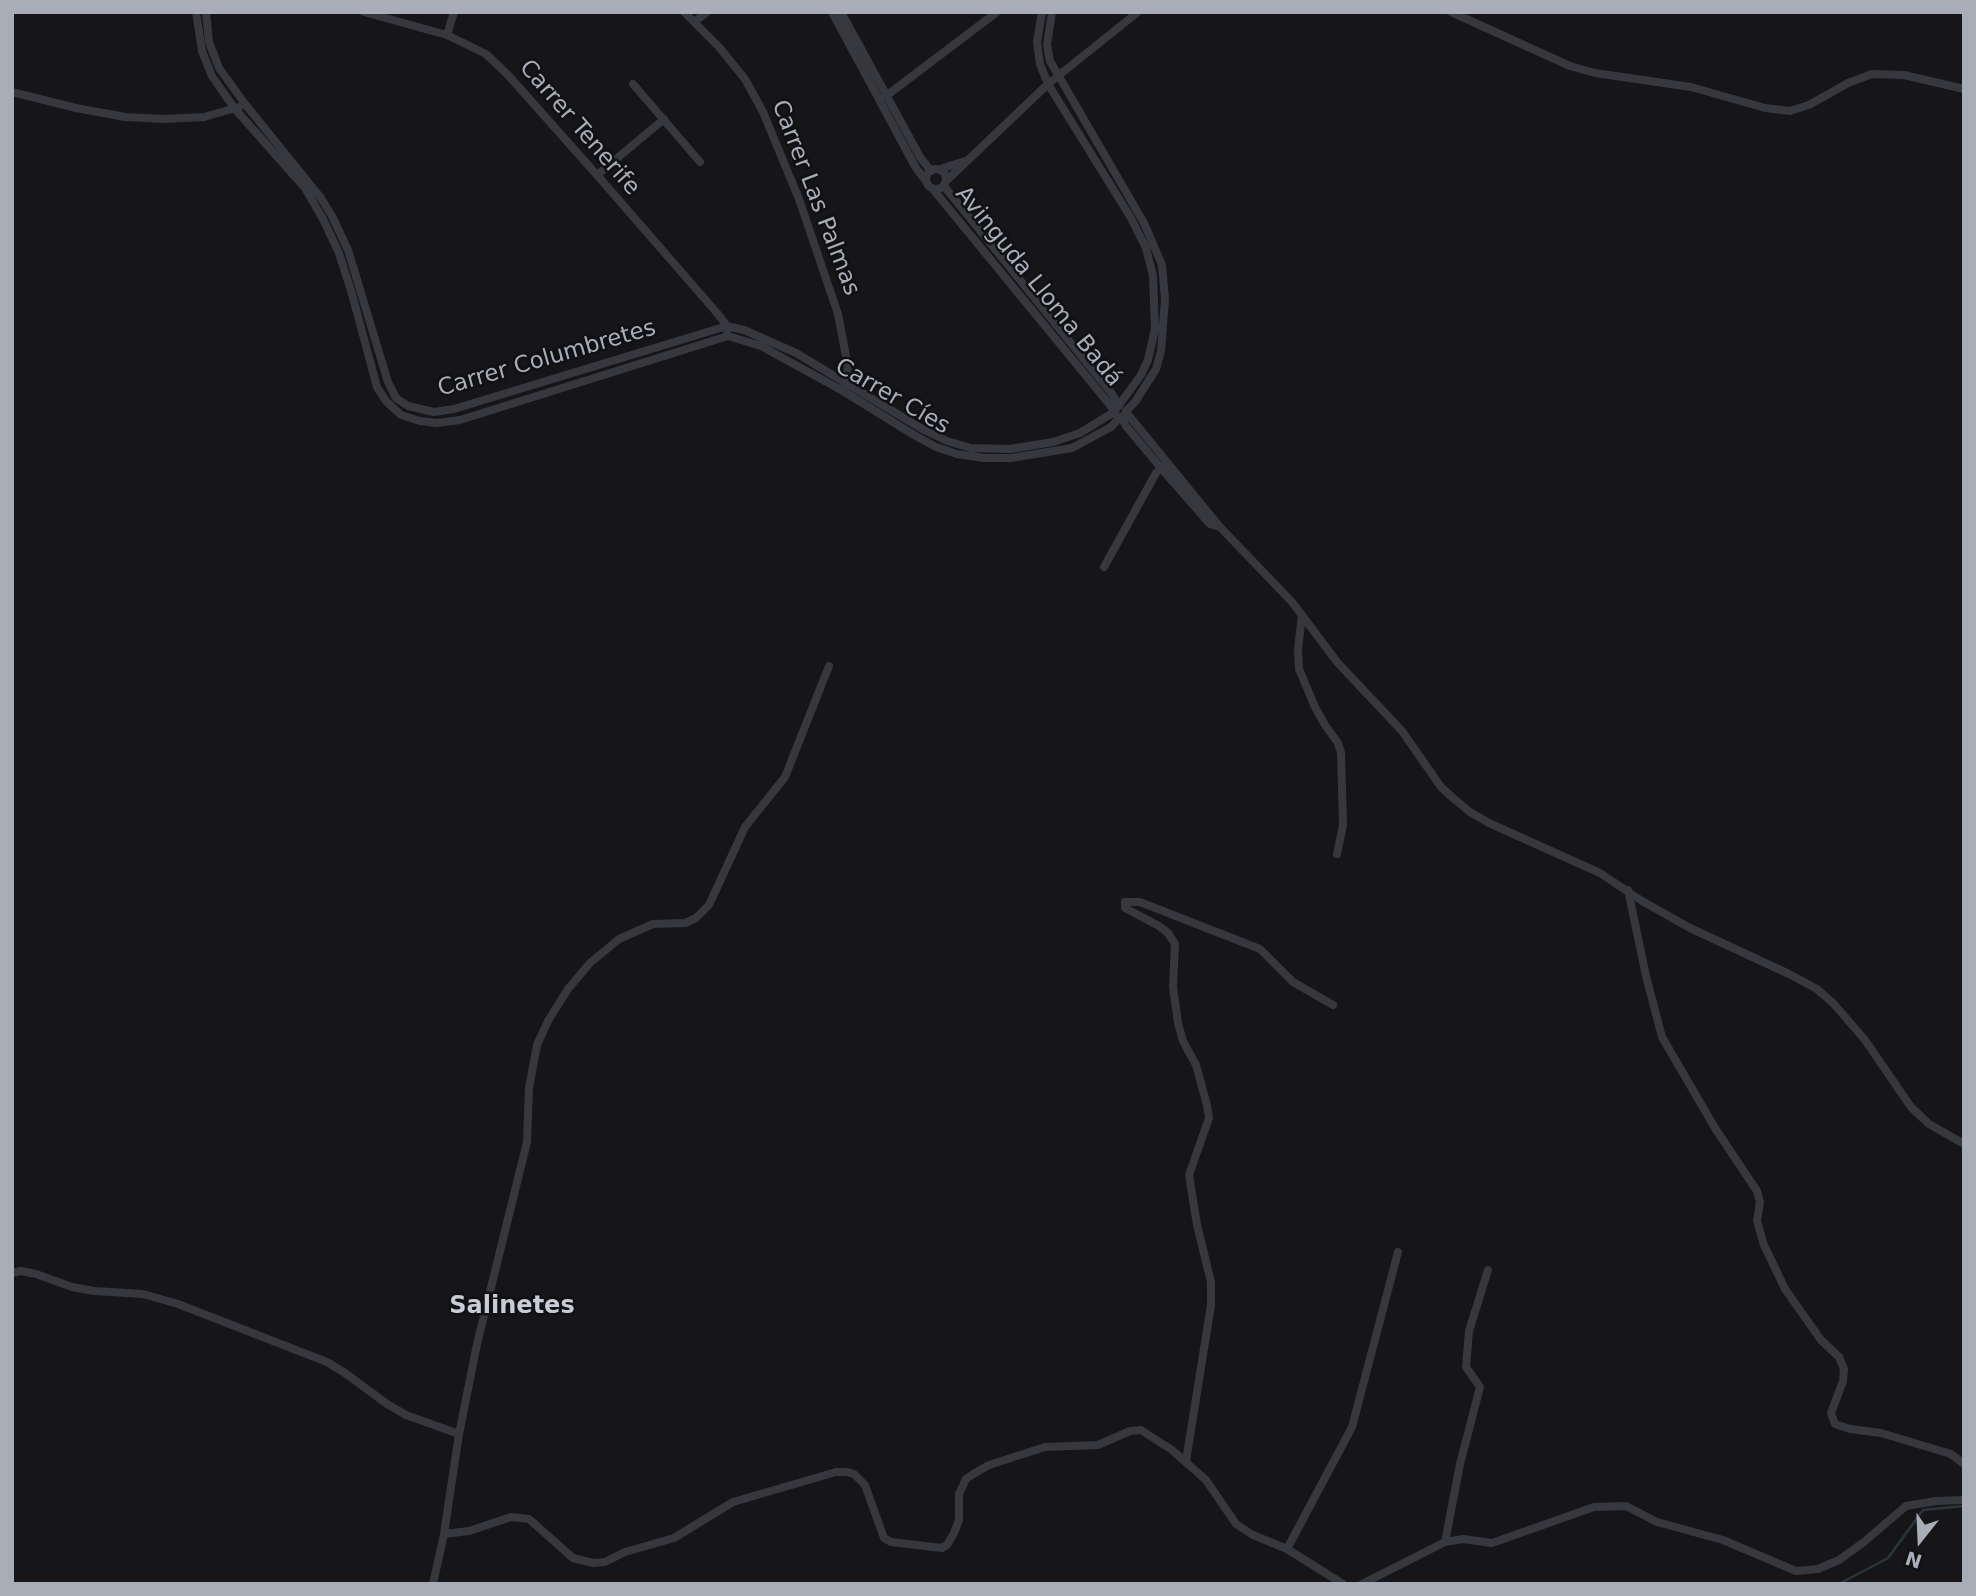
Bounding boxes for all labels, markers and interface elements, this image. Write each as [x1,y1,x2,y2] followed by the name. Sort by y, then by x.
[513,55,645,201] street label: Carrer Tenerife
[765,96,865,300] street label: Carrer Las Palmas
[949,181,1127,393] street label: Avinguda Lloma Badá
[435,315,659,403] street label: Carrer Columbretes
[830,353,954,441] street label: Carrer Cíes
[449,1293,575,1321] district label: Salinetes
[1885,1505,1955,1575] north arrow
[1903,1547,1924,1573] text: N

